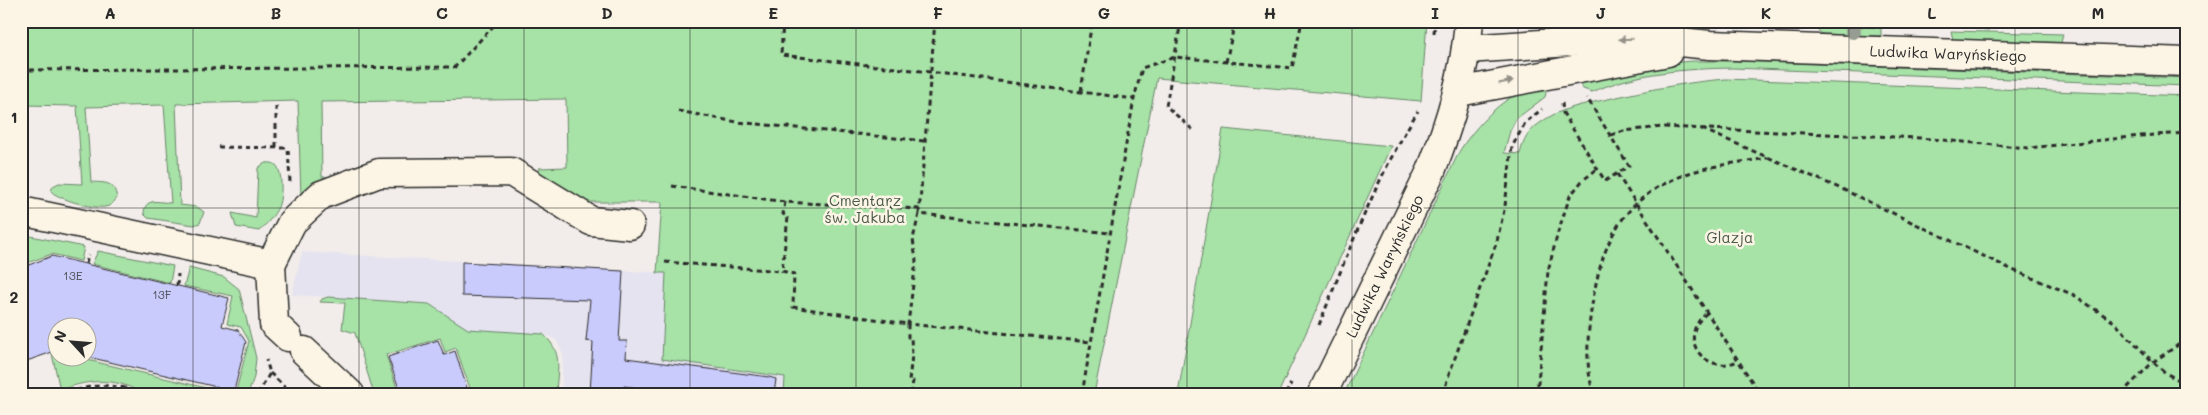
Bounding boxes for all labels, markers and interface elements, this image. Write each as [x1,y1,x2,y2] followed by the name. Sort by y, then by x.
[104,2,116,23] text: A
[271,2,281,23] text: B
[436,2,448,23] text: C
[601,2,613,23] text: D
[768,2,778,23] text: E
[933,2,943,23] text: F
[1098,2,1110,23] text: G
[1264,2,1276,23] text: H
[1431,2,1439,23] text: I
[1596,2,1606,23] text: J
[1761,2,1771,23] text: K
[1927,2,1937,23] text: L
[2092,2,2104,23] text: M
[1618,36,1634,44] one-way arrow
[1869,40,2027,66] street label: Ludwika Waryńskiego
[1498,77,1514,85] one-way arrow
[10,106,18,127] text: 1
[825,190,905,227] park label: Cmentarz św. Jakuba
[1341,191,1427,341] street label: Ludwika Waryńskiego
[1707,227,1753,247] park label: Glazja
[63,267,83,283] house number: 13E
[10,286,19,307] text: 2
[152,286,172,302] house number: 13F
[48,318,98,368] north arrow
[49,327,71,345] text: N

